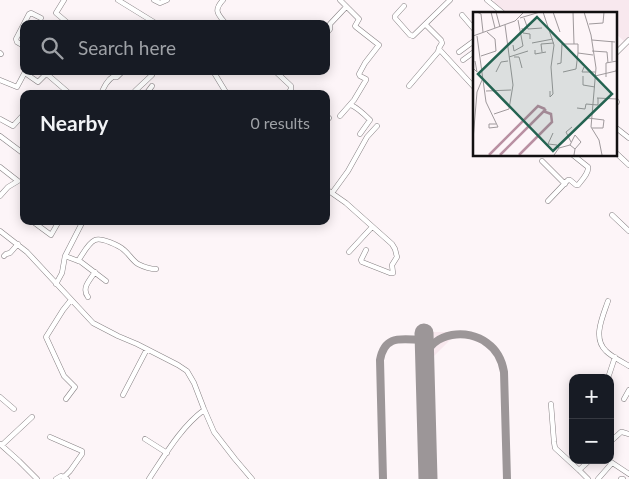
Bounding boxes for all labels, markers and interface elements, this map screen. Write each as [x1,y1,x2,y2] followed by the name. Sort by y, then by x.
[473,12,616,156] inset map
[20,20,330,75] search box
[38,34,66,62] icon: search
[78,36,176,59] text: Search here
[40,110,108,135] text: Nearby
[250,113,310,132] text: 0 results
[569,374,614,464] map controls
[569,374,614,419] button: +
[569,419,614,464] button: −

